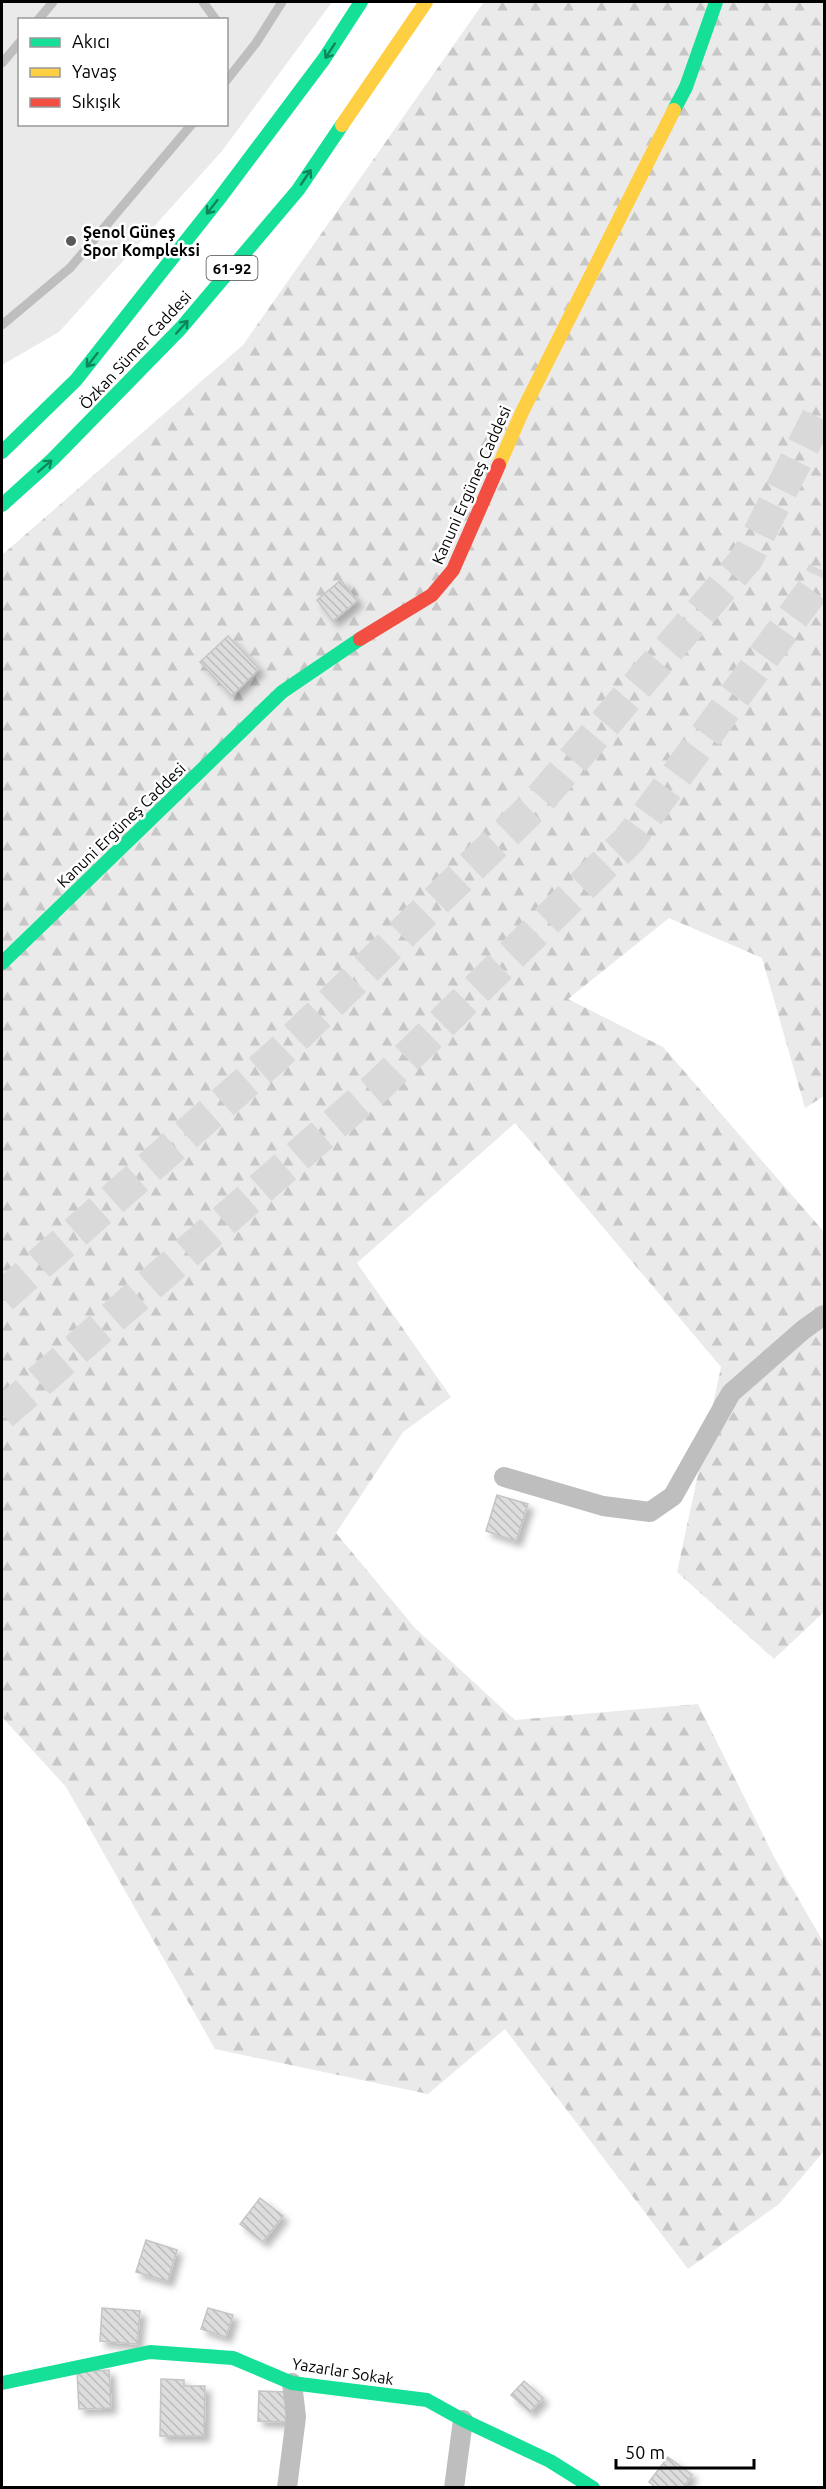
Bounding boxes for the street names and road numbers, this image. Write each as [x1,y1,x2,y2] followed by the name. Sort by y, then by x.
[206,256,258,280] road number: 61-92
[75,287,195,413] street label: Özkan Sümer Caddesi
[428,403,514,567] street label: Kanuni Ergüneş Caddesi
[53,759,189,891] street label: Kanuni Ergüneş Caddesi
[291,2354,395,2388] street label: Yazarlar Sokak

